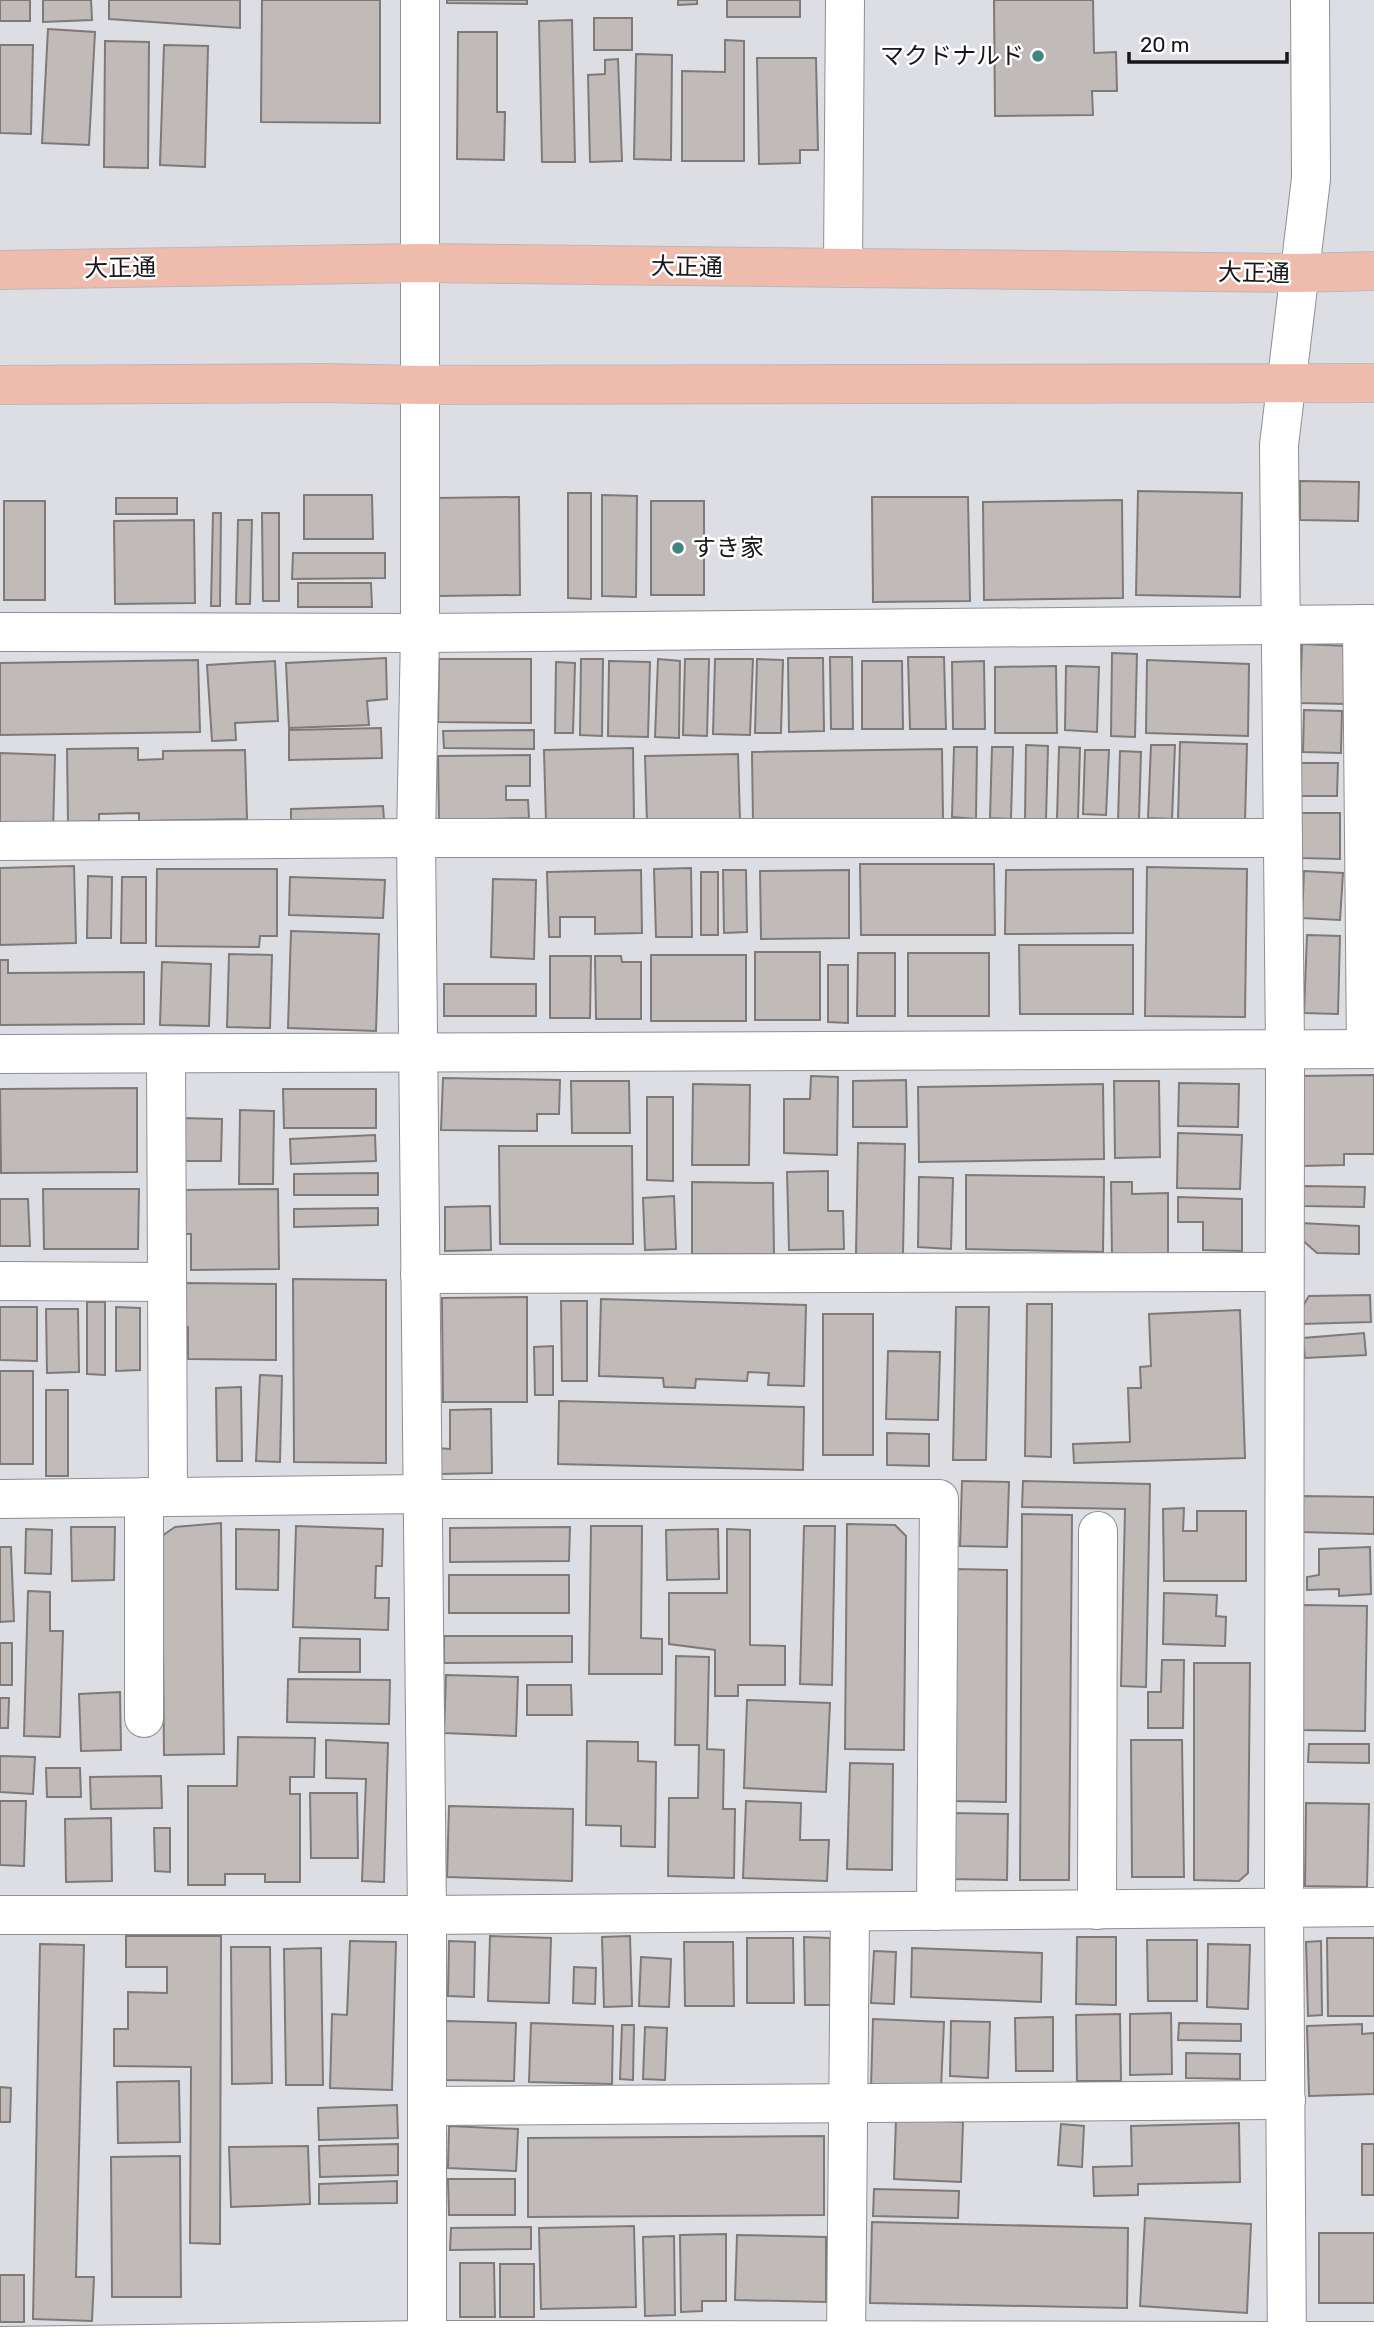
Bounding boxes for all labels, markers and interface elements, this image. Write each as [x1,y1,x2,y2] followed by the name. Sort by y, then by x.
[1129,21,1286,65] scale bar
[1140,32,1189,57] text: 20 m
[880,42,1024,70] place label: マクドナルド
[1030,48,1046,64] marker: マクドナルド
[651,252,723,282] street label: 大正通
[84,253,156,283] street label: 大正通
[1218,258,1290,288] street label: 大正通
[692,534,764,562] place label: すき家
[670,540,686,556] marker: すき家

